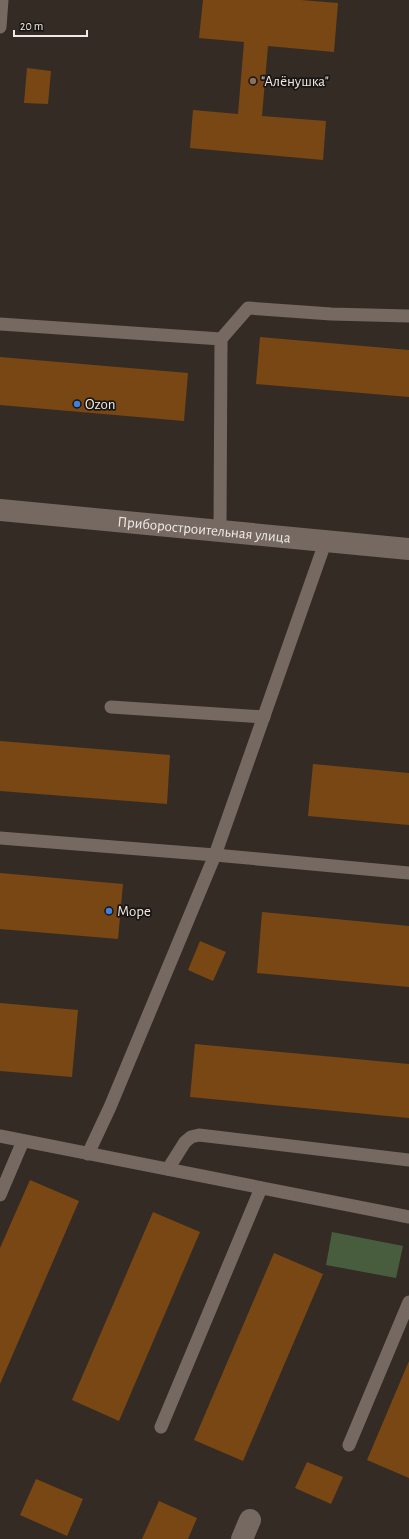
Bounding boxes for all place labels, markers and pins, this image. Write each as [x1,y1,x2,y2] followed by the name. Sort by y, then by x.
[261,74,329,89] place label: "Алёнушка"
[248,76,258,86] marker: "Алёнушка"
[85,397,115,412] place label: Ozon
[72,399,82,409] marker: Ozon
[117,904,151,919] place label: Море
[104,906,114,916] marker: Море

